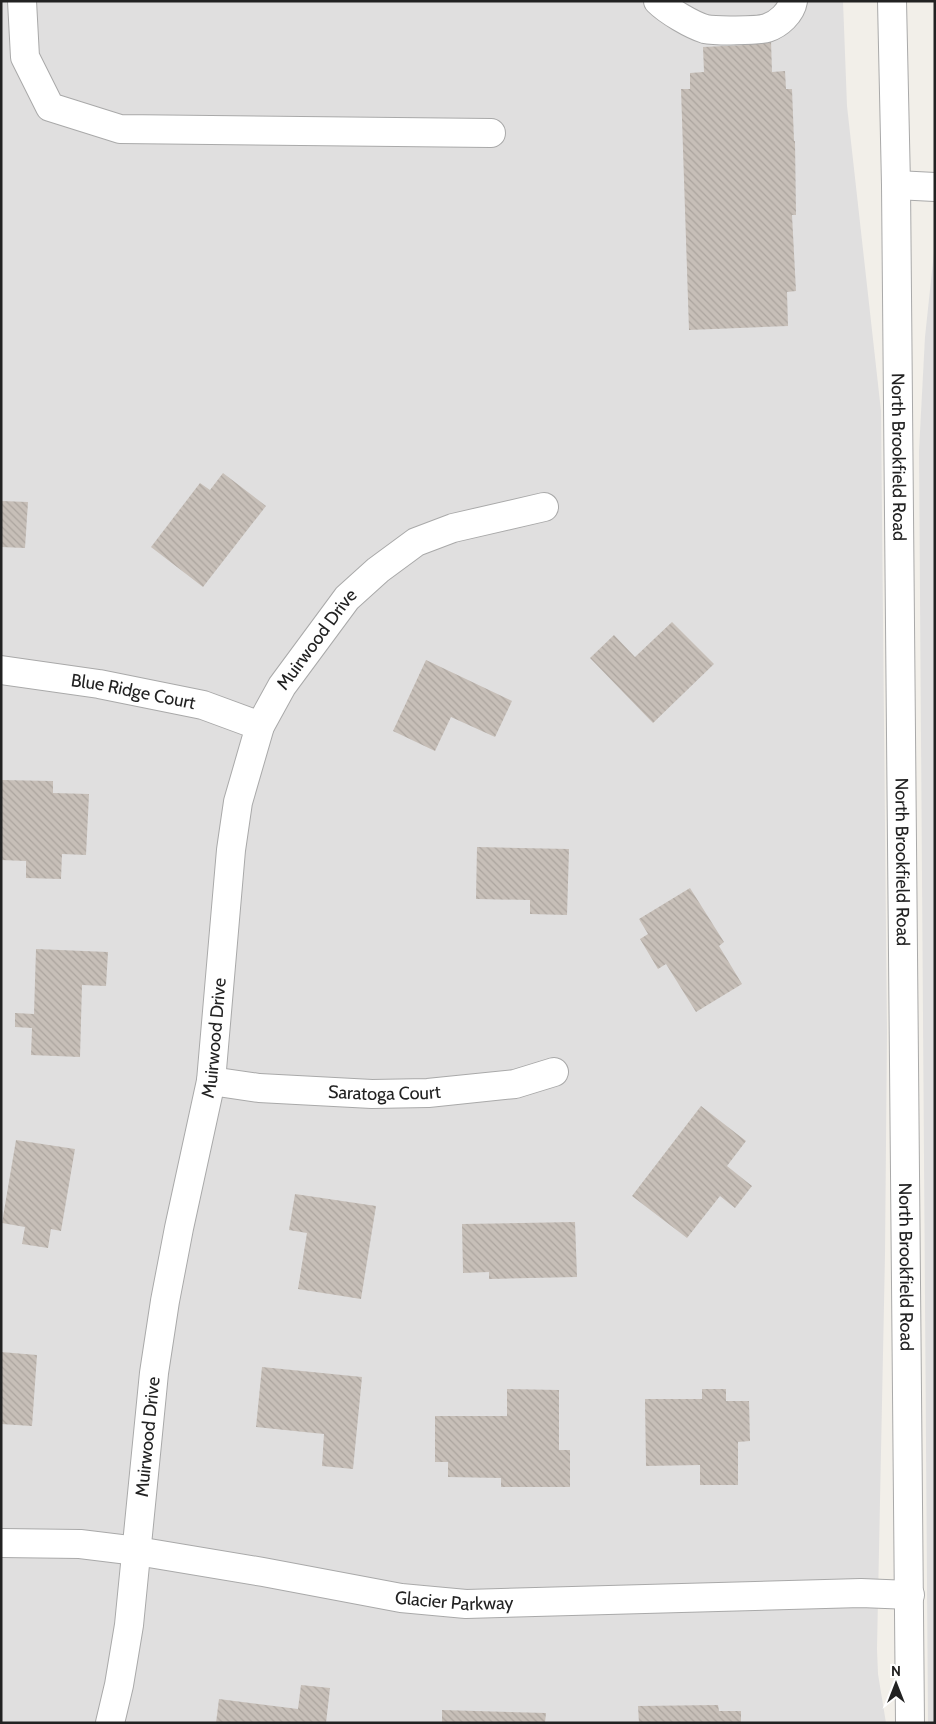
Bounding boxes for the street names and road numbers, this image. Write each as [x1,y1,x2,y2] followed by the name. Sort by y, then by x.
[887,373,910,541] street label: North Brookfield Road
[272,584,361,694] street label: Muirwood Drive
[70,669,197,714] street label: Blue Ridge Court
[890,778,914,946] street label: North Brookfield Road
[197,977,231,1100] street label: Muirwood Drive
[327,1081,442,1105] street label: Saratoga Court
[894,1183,918,1351] street label: North Brookfield Road
[131,1376,165,1498] street label: Muirwood Drive
[394,1586,514,1615] street label: Glacier Parkway

